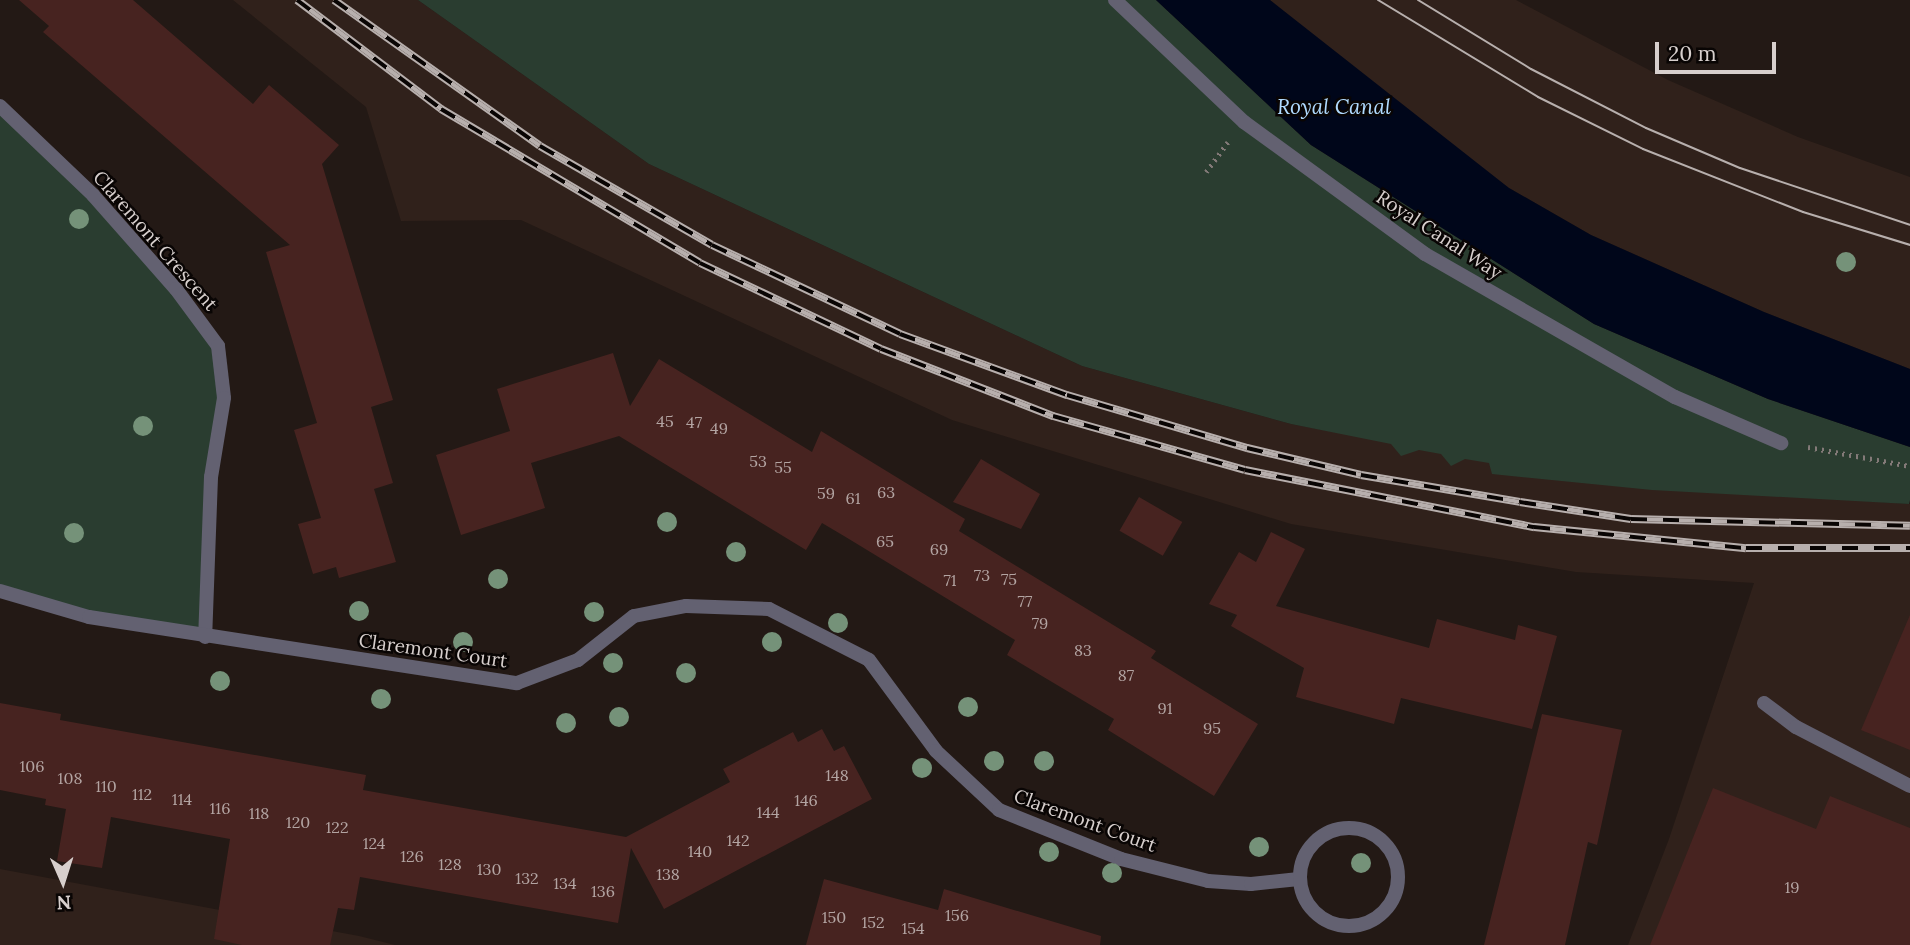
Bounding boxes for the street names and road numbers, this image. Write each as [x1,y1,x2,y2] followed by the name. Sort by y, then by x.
[88,166,222,316] street label: Claremont Crescent
[1372,186,1506,284] street label: Royal Canal Way
[357,629,509,673] street label: Claremont Court
[1011,785,1159,857] street label: Claremont Court

